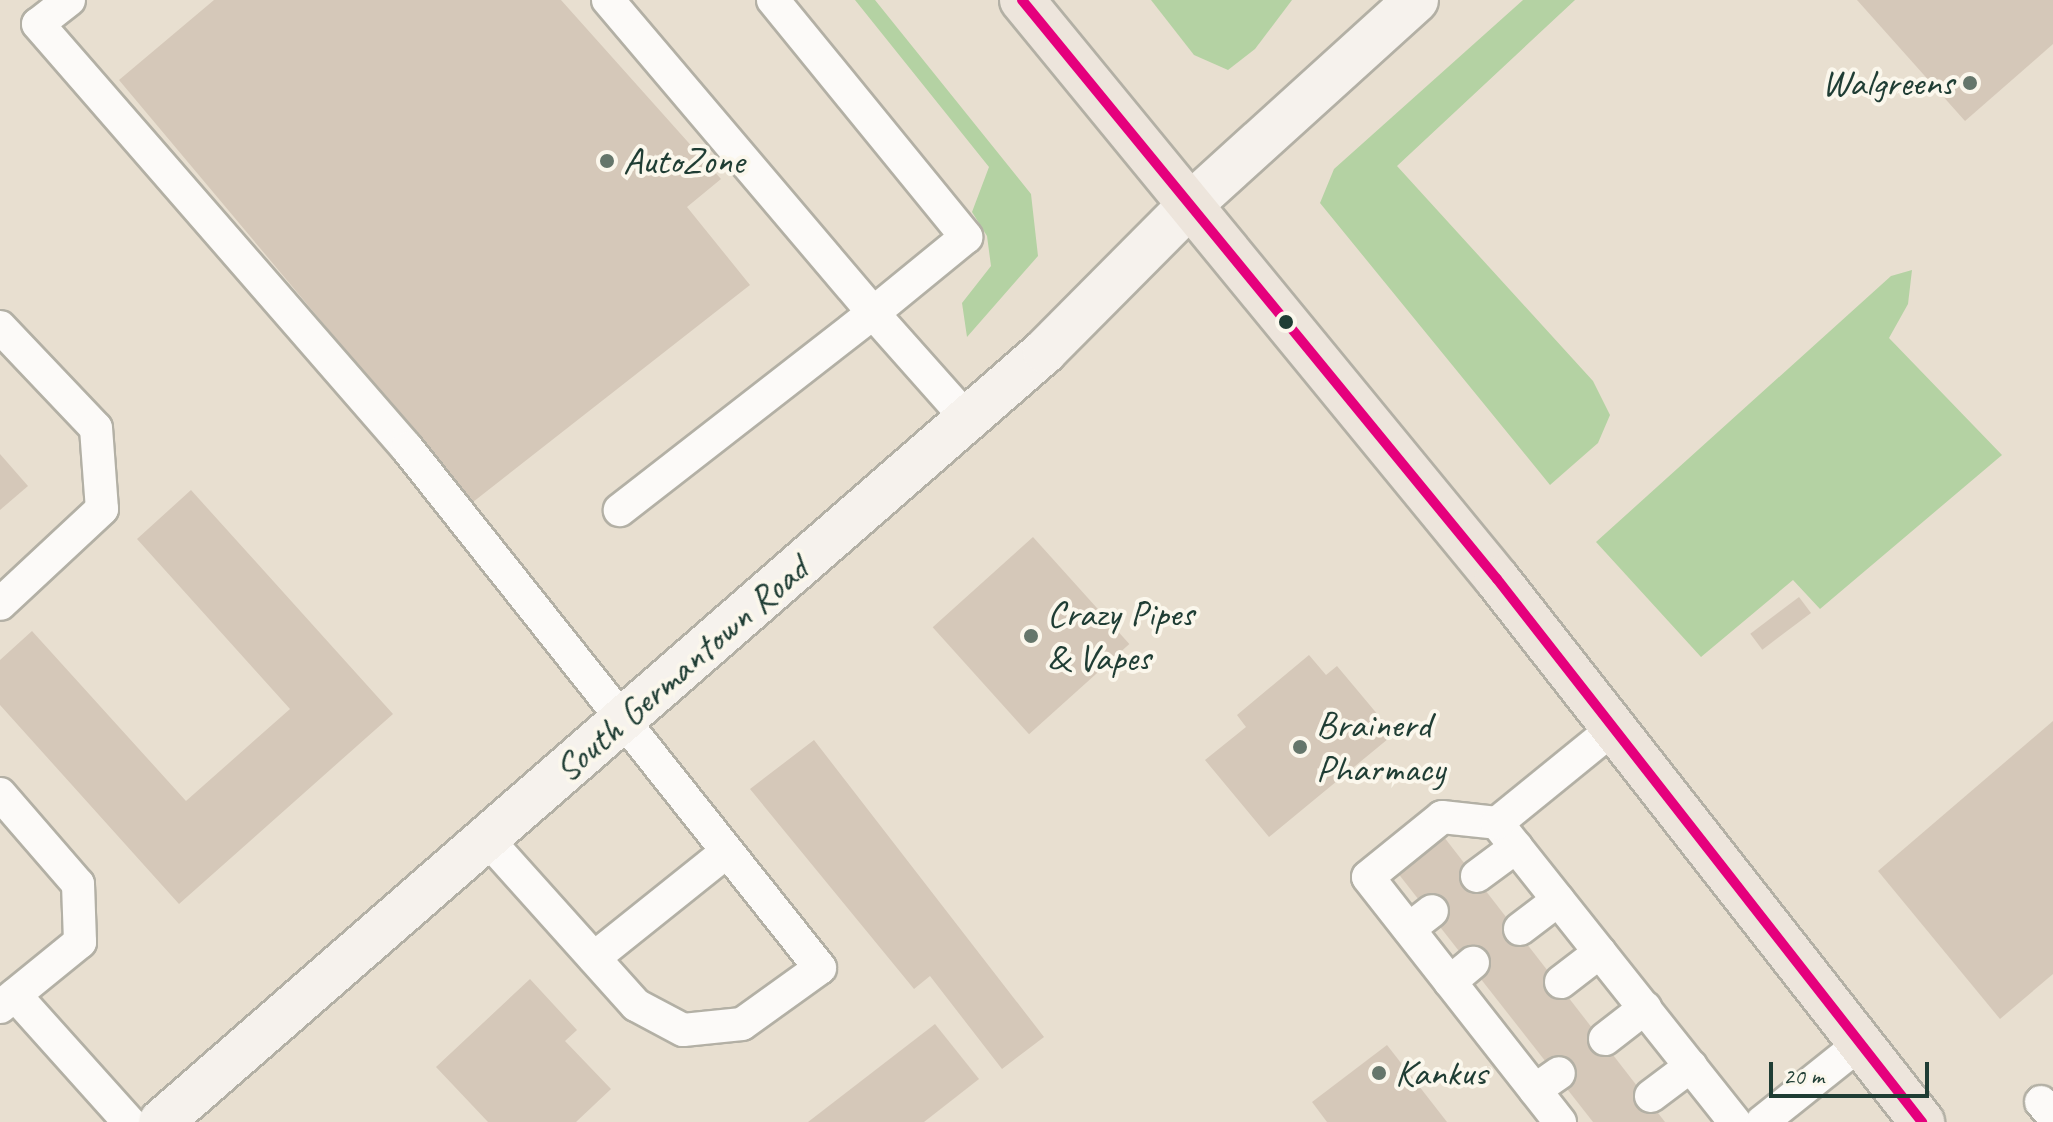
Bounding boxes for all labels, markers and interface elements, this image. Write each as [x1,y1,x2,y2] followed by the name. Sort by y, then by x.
[1822,60,1954,106] place label: Walgreens
[1961,74,1979,92] marker: Walgreens
[623,138,744,184] place label: AutoZone
[598,152,616,170] marker: AutoZone
[1278,314,1294,330] unlabelled marker
[545,547,817,791] street label: South Germantown Road
[1047,591,1194,680] place label: Crazy Pipes & Vapes
[1022,627,1040,645] marker: Crazy Pipes & Vapes
[1316,702,1445,792] place label: Brainerd Pharmacy
[1291,738,1309,756] marker: Brainerd Pharmacy
[1773,1046,1933,1096] scale bar
[1395,1050,1487,1096] place label: Kankus
[1783,1061,1824,1091] text: 20 m
[1370,1064,1388,1082] marker: Kankus

